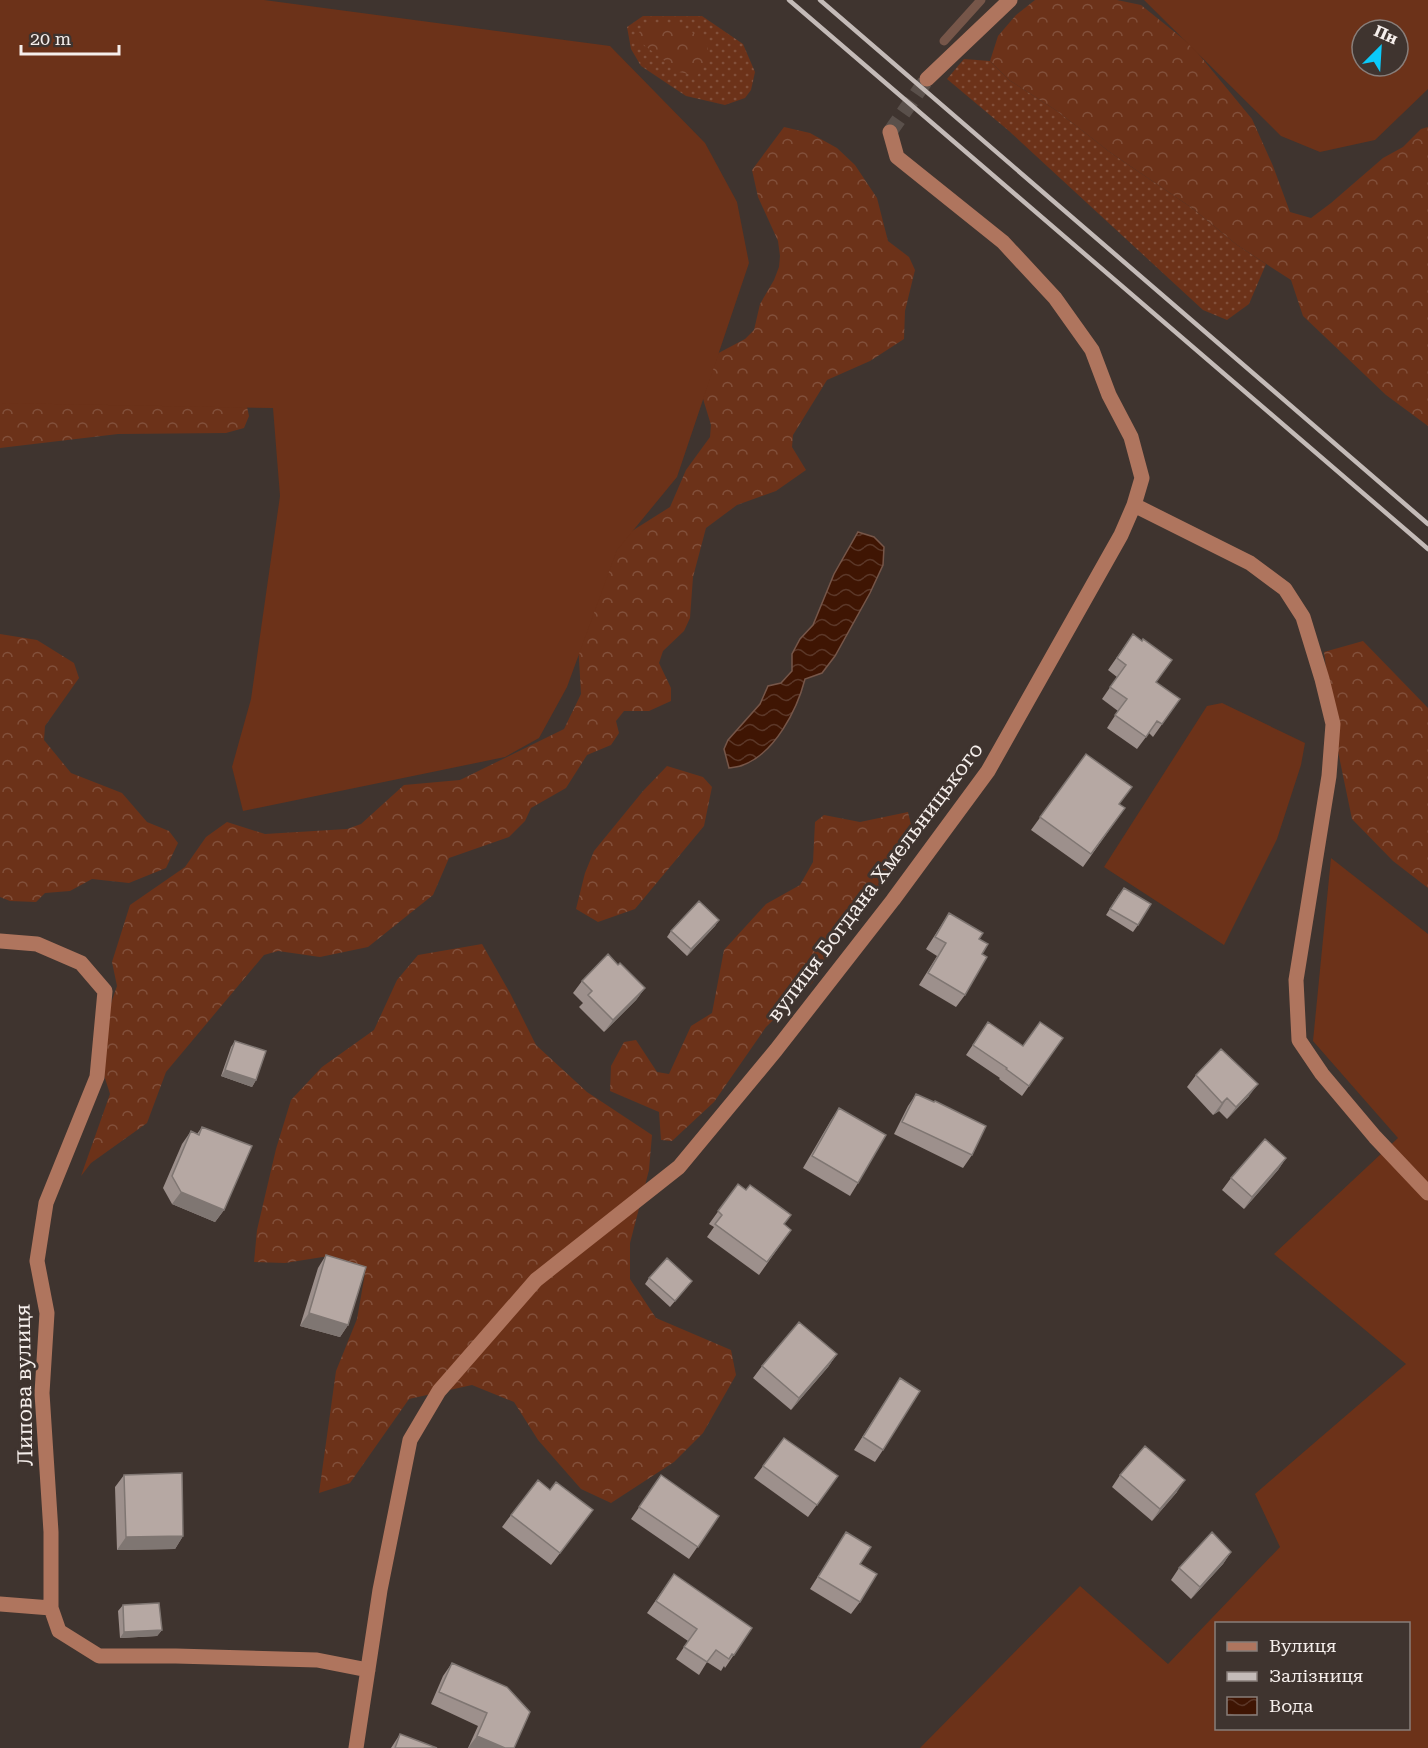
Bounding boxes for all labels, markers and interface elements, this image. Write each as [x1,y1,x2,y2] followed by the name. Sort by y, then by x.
[21,18,118,56] scale bar
[1350,18,1410,78] north arrow
[1371,21,1401,48] text: Пн
[30,28,71,49] text: 20 m
[762,738,988,1026] street label: вулиця Богдана Хмельницького
[11,1304,37,1466] street label: Липова вулиця
[1215,1622,1410,1730] legend
[1269,1635,1336,1656] text: Вулиця
[1269,1665,1363,1686] text: Залізниця
[1269,1695,1313,1716] text: Вода

